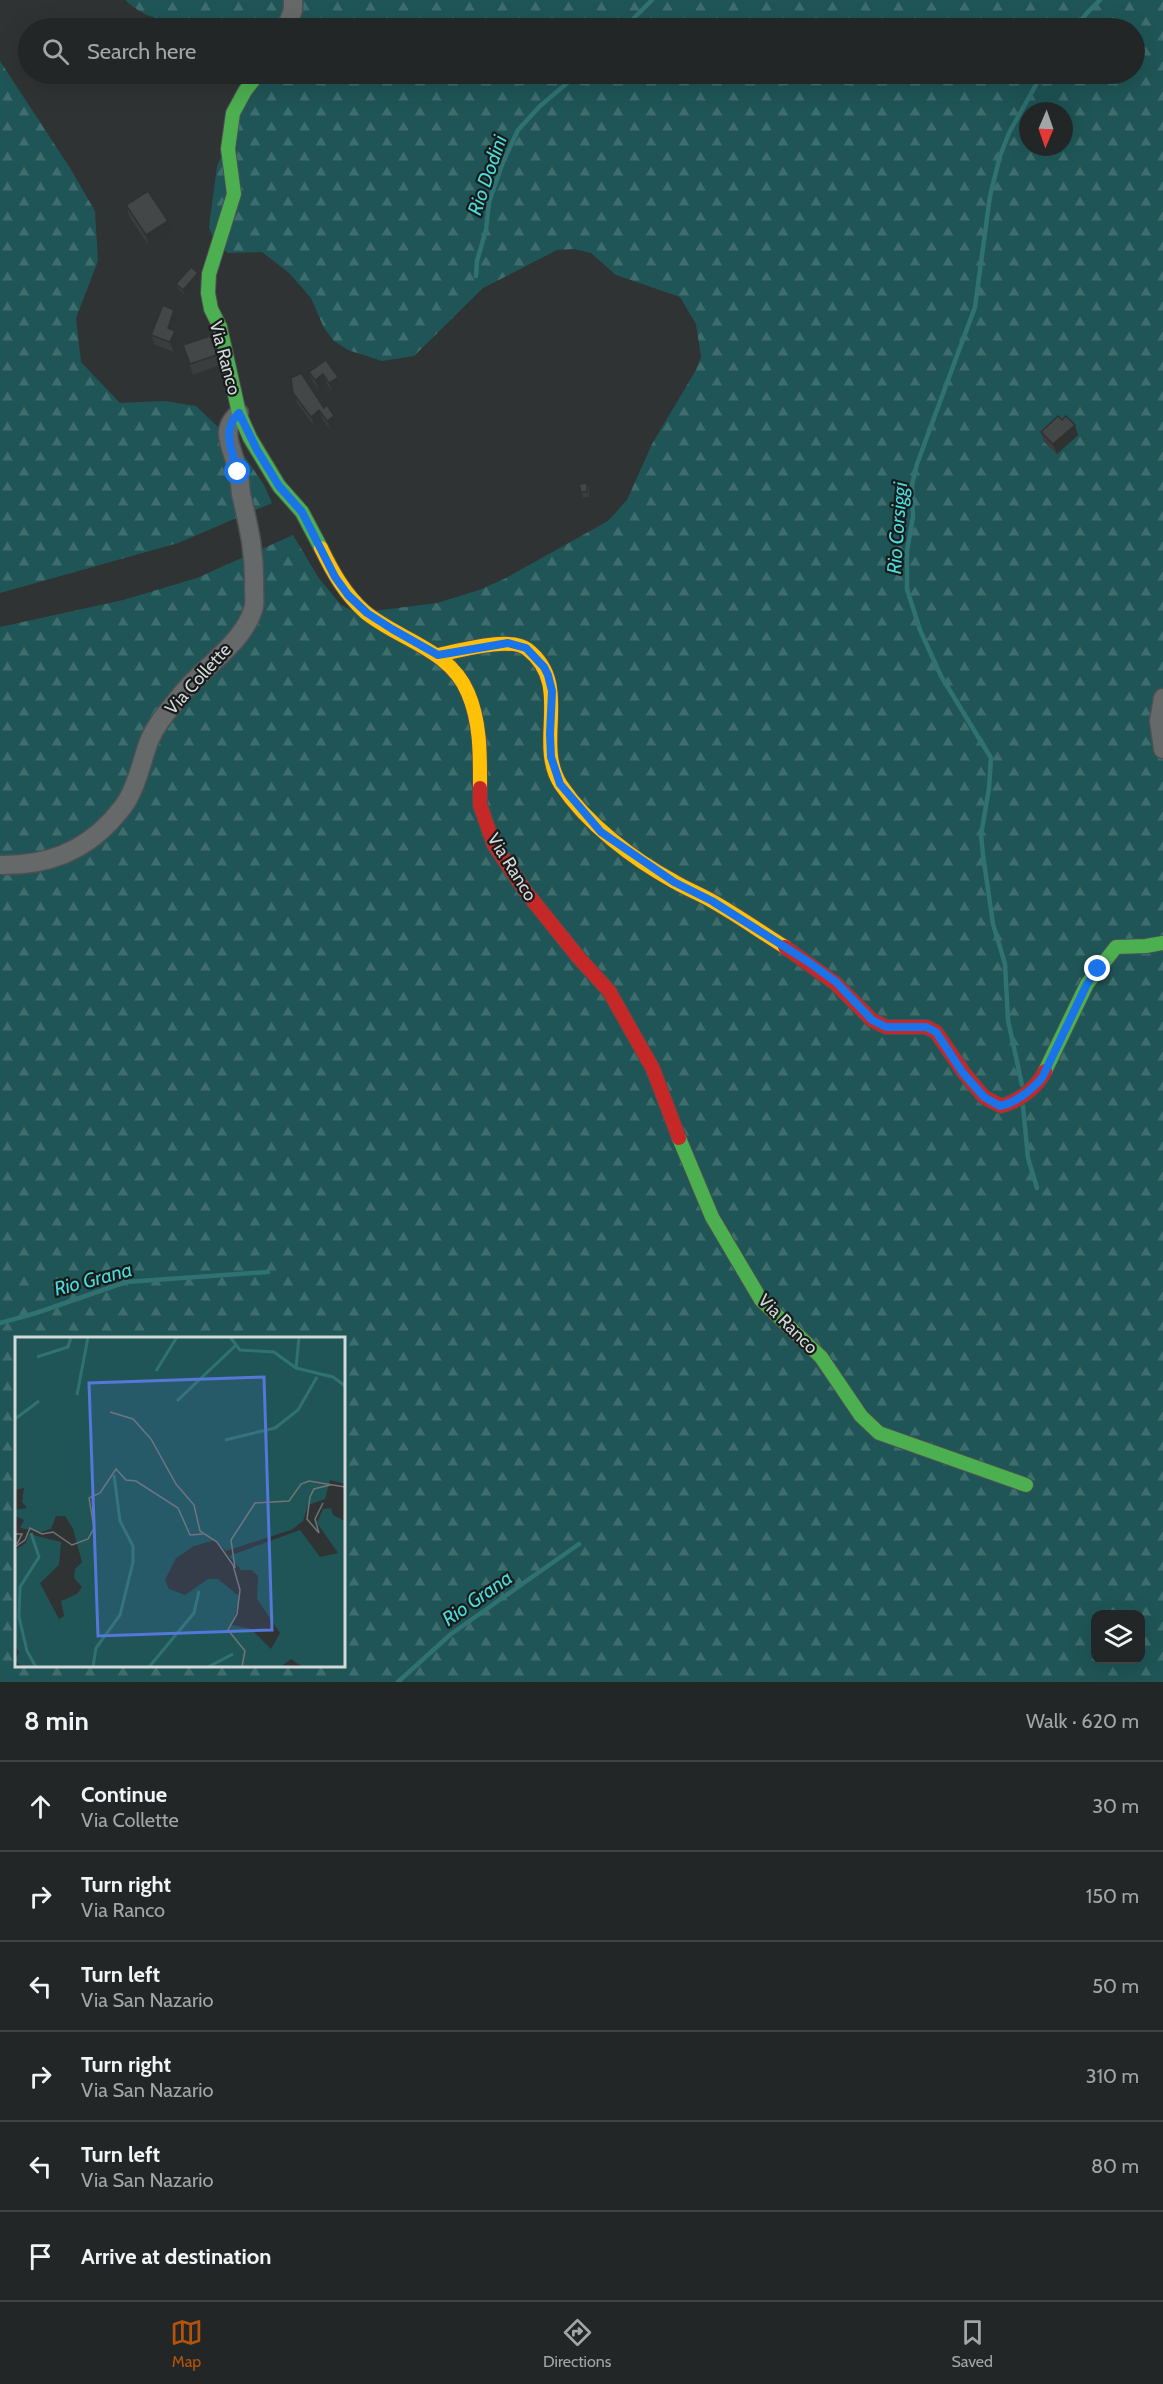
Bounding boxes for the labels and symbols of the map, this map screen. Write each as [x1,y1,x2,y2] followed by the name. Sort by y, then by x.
[1019,102,1073,156] north arrow
[462,131,512,218] water label: Rio Dodini
[205,319,245,397] street label: Via Ranco
[224,458,250,484] route start
[882,481,912,575] water label: Rio Corsiggi
[160,639,236,719] street label: Via Collette
[483,829,541,905] street label: Via Ranco
[1084,955,1110,981] route end
[51,1257,135,1301] water label: Rio Grana
[753,1289,823,1359] street label: Via Ranco
[15,1337,345,1667] inset map
[437,1565,517,1631] water label: Rio Grana

